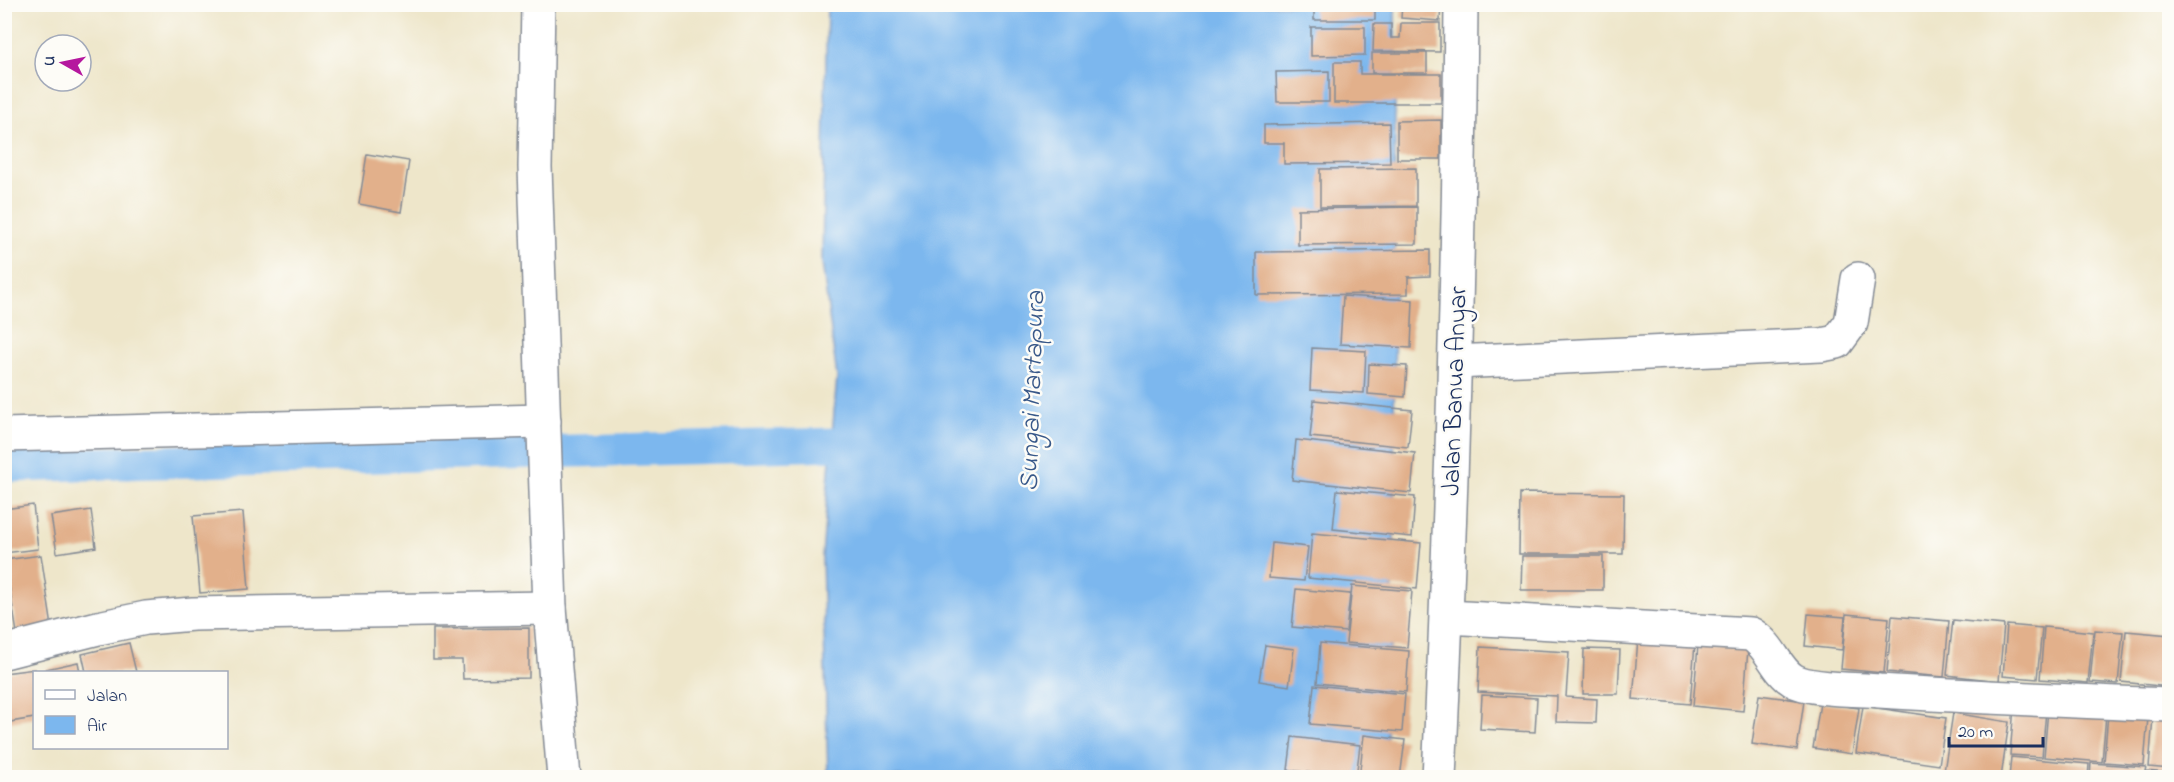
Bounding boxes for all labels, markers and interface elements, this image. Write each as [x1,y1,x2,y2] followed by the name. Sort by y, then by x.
[33,33,93,93] north arrow
[38,54,63,68] text: U
[1433,285,1479,496] street label: Jalan Banua Anyar
[1011,290,1057,492] water label: Sungai Martapura
[33,671,228,749] legend
[87,684,127,710] text: Jalan
[1949,710,2044,748] scale bar
[87,714,107,740] text: Air
[1958,720,1993,746] text: 20 m

